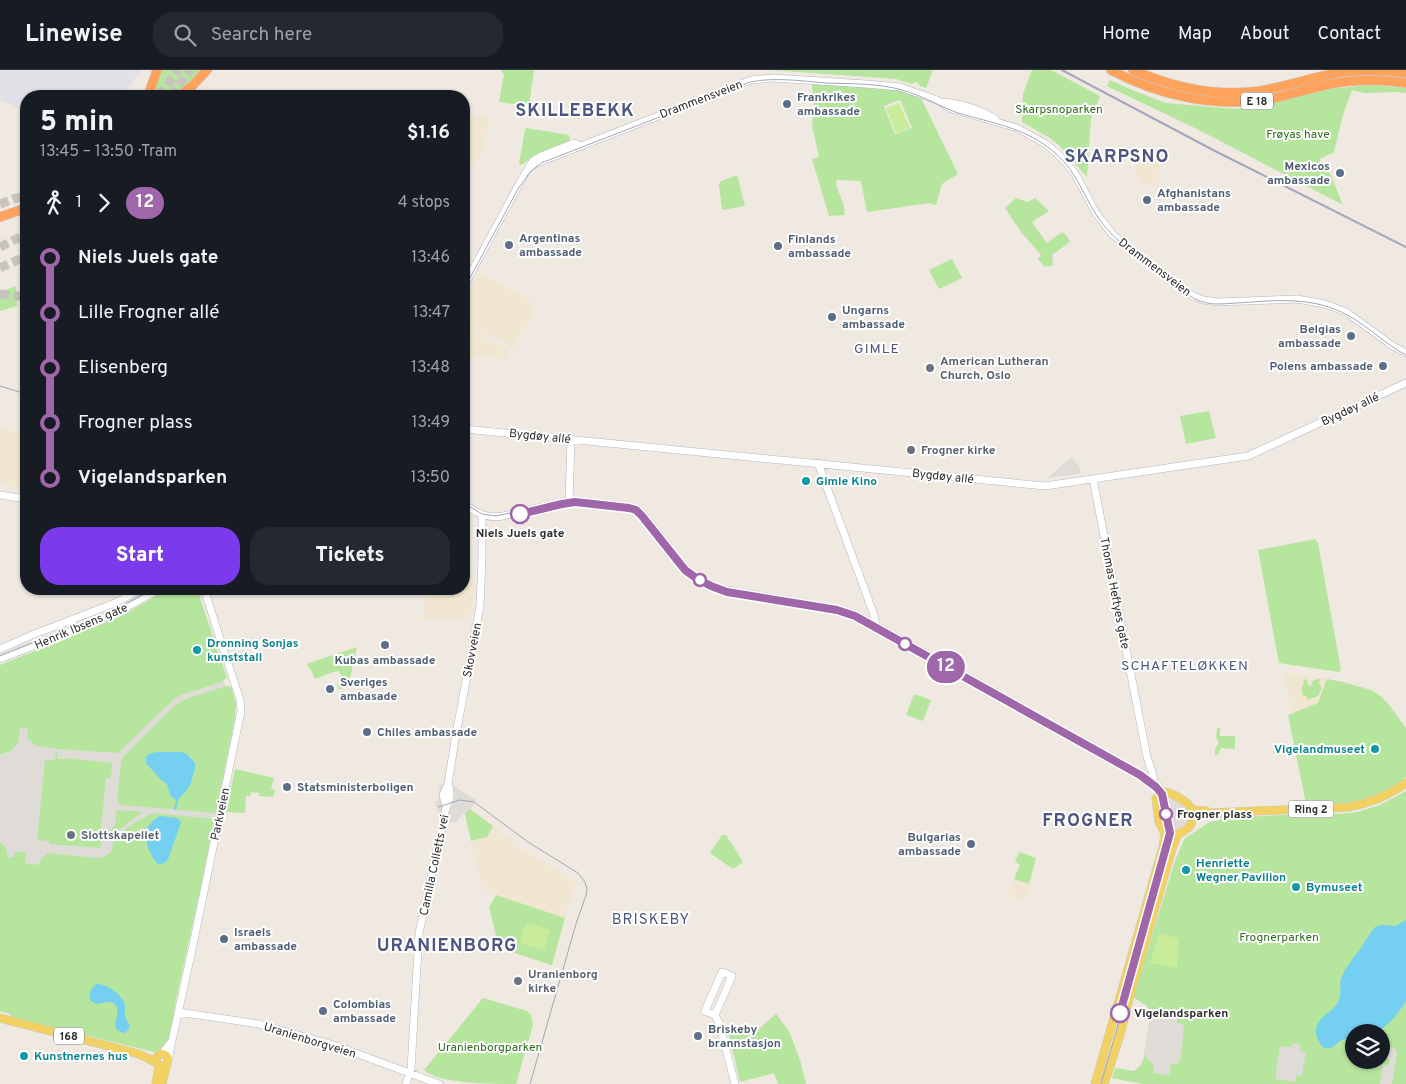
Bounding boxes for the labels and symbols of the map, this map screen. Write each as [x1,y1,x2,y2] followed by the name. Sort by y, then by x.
[658,77,745,123] street label: Drammensveien
[797,90,860,120] place label: Frankrikes ambassade
[1241,92,1273,110] road number: E 18
[781,98,793,110] marker: Frankrikes ambassade
[515,100,635,123] district label: SKILLEBEKK
[1015,102,1103,118] park label: Skarpsnoparken
[1266,127,1330,143] park label: Frøyas have
[1065,146,1169,169] district label: SKARPSNO
[1267,159,1330,189] place label: Mexicos ambassade
[1334,167,1346,179] marker: Mexicos ambassade
[1157,186,1231,216] place label: Afghanistans ambassade
[1141,194,1153,206] marker: Afghanistans ambassade
[519,231,582,261] place label: Argentinas ambassade
[788,232,851,262] place label: Finlands ambassade
[1115,235,1194,301] street label: Drammensveien
[503,239,515,251] marker: Argentinas ambassade
[772,240,784,252] marker: Finlands ambassade
[842,303,905,333] place label: Ungarns ambassade
[826,311,838,323] marker: Ungarns ambassade
[1278,322,1341,352] place label: Belgias ambassade
[1345,330,1357,342] marker: Belgias ambassade
[854,341,900,358] district label: GIMLE
[940,354,1049,384] place label: American Lutheran Church, Oslo
[1269,359,1373,375] place label: Polens ambassade
[1377,360,1389,372] marker: Polens ambassade
[924,362,936,374] marker: American Lutheran Church, Oslo
[1319,390,1382,430] street label: Bygdøy allé
[508,426,572,448] street label: Bygdøy allé
[921,443,996,459] place label: Frogner kirke
[905,444,917,456] marker: Frogner kirke
[911,466,975,488] street label: Bygdøy allé
[816,474,877,490] place label: Gimle Kino
[800,475,812,487] marker: Gimle Kino
[510,504,530,524] marker: Niels Juels gate
[476,526,565,542] place label: Niels Juels gate
[1095,536,1133,650] street label: Thomas Heftyes gate
[693,573,707,587] unlabelled marker
[32,600,131,654] street label: Henrik Ibsens gate
[460,622,486,679] street label: Skovveien
[207,636,299,666] place label: Dronning Sonjas kunststall
[898,637,912,651] unlabelled marker
[379,639,391,651] marker: Kubas ambassade
[191,644,203,656] marker: Dronning Sonjas kunststall
[924,651,968,683] line badge: 12
[335,653,436,669] place label: Kubas ambassade
[1121,658,1249,675] district label: SCHAFTELØKKEN
[340,675,397,705] place label: Sveriges ambasade
[324,683,336,695] marker: Sveriges ambasade
[377,725,477,741] place label: Chiles ambassade
[361,726,373,738] marker: Chiles ambassade
[1274,742,1365,758] place label: Vigelandmuseet
[1369,743,1381,755] marker: Vigelandmuseet
[297,780,414,796] place label: Statsministerboligen
[281,781,293,793] marker: Statsministerboligen
[208,786,234,842] street label: Parkveien
[1288,801,1334,818] road number: Ring 2
[1159,807,1173,821] marker: Frogner plass
[1177,807,1252,823] place label: Frogner plass
[1042,810,1134,833] district label: FROGNER
[416,813,453,917] street label: Camilla Colletts vei
[81,828,159,844] place label: Slottskapellet
[65,829,77,841] marker: Slottskapellet
[898,830,961,860] place label: Bulgarias ambassade
[965,838,977,850] marker: Bulgarias ambassade
[1196,856,1286,886] place label: Henriette Wegner Pavilion
[1180,864,1192,876] marker: Henriette Wegner Pavilion
[1306,880,1363,896] place label: Bymuseet
[1290,881,1302,893] marker: Bymuseet
[612,911,690,930] district label: BRISKEBY
[234,925,297,955] place label: Israels ambassade
[1239,930,1319,946] park label: Frognerparken
[218,933,230,945] marker: Israels ambassade
[377,935,517,958] district label: URANIENBORG
[528,967,598,997] place label: Uranienborg kirke
[512,975,524,987] marker: Uranienborg kirke
[333,997,396,1027] place label: Colombias ambassade
[1110,1003,1130,1023] marker: Vigelandsparken
[317,1005,329,1017] marker: Colombias ambassade
[1134,1006,1228,1022] place label: Vigelandsparken
[261,1019,358,1063] street label: Uranienborgveien
[708,1022,781,1052] place label: Briskeby brannstasjon
[54,1028,84,1044] road number: 168
[692,1030,704,1042] marker: Briskeby brannstasjon
[438,1040,542,1056] park label: Uranienborgparken
[34,1049,128,1065] place label: Kunstnernes hus
[18,1050,30,1062] marker: Kunstnernes hus

